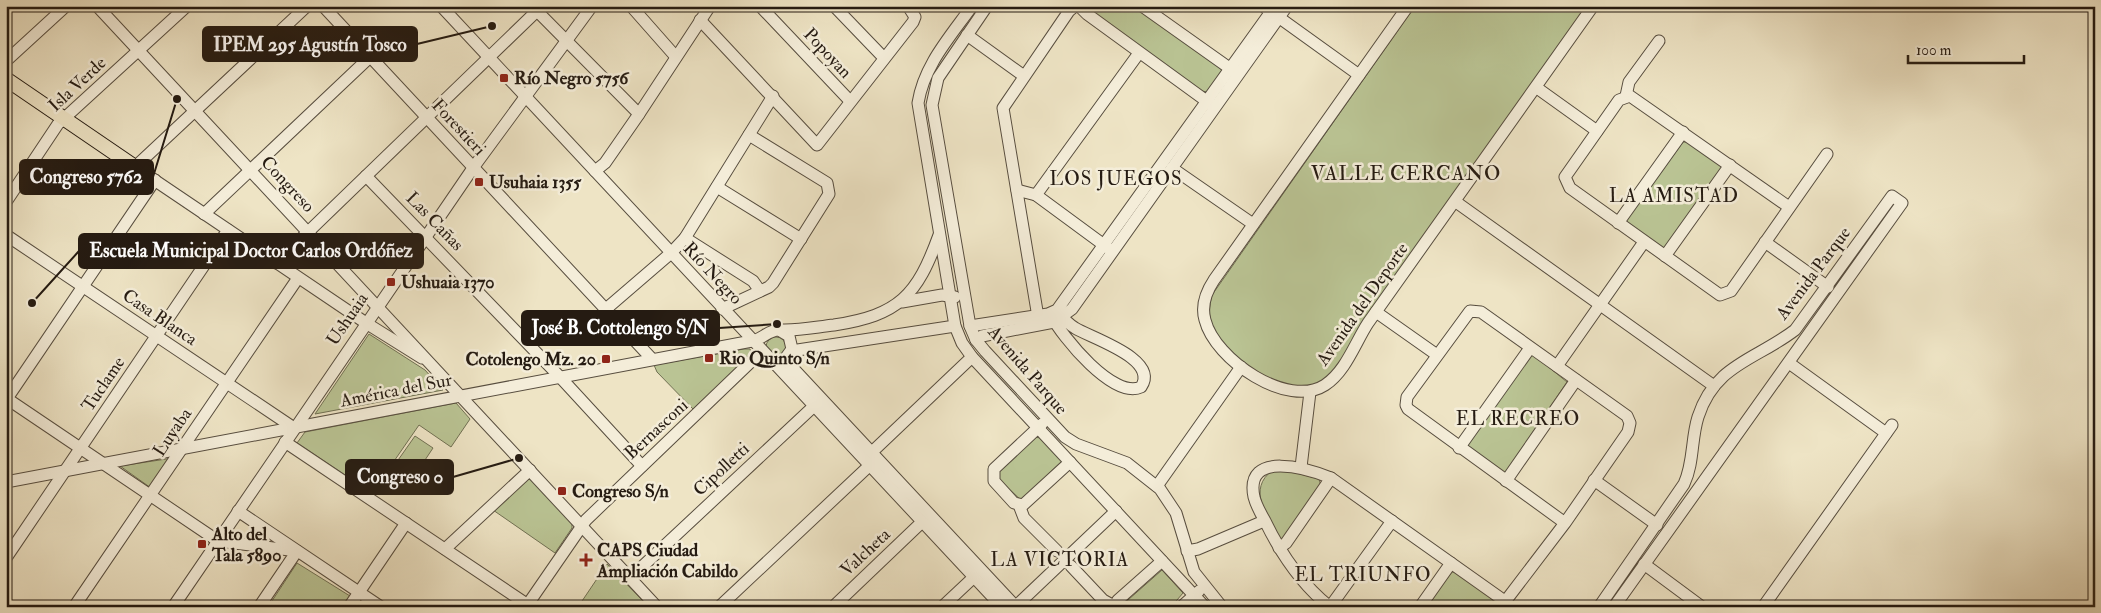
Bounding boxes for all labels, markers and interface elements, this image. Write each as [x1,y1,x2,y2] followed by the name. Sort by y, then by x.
[798,23,857,83] street label: Popoyan
[203,27,417,61] callout: IPEM 295 Agustín Tosco
[1908,32,2025,64] scale bar
[213,33,407,58] text: IPEM 295 Agustín Tosco
[1916,41,1952,60] text: 100 m
[44,51,111,117] street label: Isla Verde
[514,67,630,90] place label: Río Negro 5756
[498,72,510,84] marker: Río Negro 5756
[427,94,491,161] street label: Forestieri
[256,151,320,218] street label: Congreso
[20,160,153,194] callout: Congreso 5762
[1311,161,1501,186] district label: VALLE CERCANO
[29,165,143,190] text: Congreso 5762
[1049,167,1183,191] district label: LOS JUEGOS
[489,171,582,194] place label: Usuhaia 1355
[473,176,485,188] marker: Usuhaia 1355
[1609,184,1739,208] district label: LA AMISTAD
[401,187,469,256] street label: Las Cañas
[1770,222,1856,325] street label: Avenida Parque
[79,234,423,268] callout: Escuela Municipal Doctor Carlos Ordóñez
[678,237,748,310] street label: Río Negro
[1311,238,1414,371] street label: Avenida del Deporte
[89,239,414,264] text: Escuela Municipal Doctor Carlos Ordóñez
[401,271,495,294] place label: Ushuaia 1370
[385,276,397,288] marker: Ushuaia 1370
[118,284,202,351] street label: Casa Blanca
[321,288,374,350] street label: Ushuaia
[522,311,719,345] callout: José B. Cottolengo S/N
[531,316,709,341] text: José B. Cottolengo S/N
[982,320,1073,420] street label: Avenida Parque
[719,347,830,370] place label: Rio Quinto S/n
[465,348,596,371] place label: Cotolengo Mz. 20
[77,352,130,416] street label: Tuclame
[703,352,715,364] marker: Rio Quinto S/n
[600,353,612,365] marker: Cotolengo Mz. 20
[337,368,454,413] street label: América del Sur
[620,394,693,465] street label: Bernasconi
[148,403,197,461] street label: Luyaba
[1456,407,1580,431] district label: EL RECREO
[688,437,754,501] street label: Cipolletti
[346,460,453,494] callout: Congreso 0
[357,465,444,490] text: Congreso 0
[572,480,669,503] place label: Congreso S/n
[556,485,568,497] marker: Congreso S/n
[211,523,281,567] place label: Alto del Tala 5890
[835,523,896,581] street label: Valcheta
[196,538,208,550] marker: Alto del Tala 5890
[596,539,738,583] place label: CAPS Ciudad Ampliación Cabildo
[991,548,1129,572] district label: LA VICTORIA
[579,553,593,567] marker: CAPS Ciudad Ampliación Cabildo
[1294,563,1432,587] district label: EL TRIUNFO

